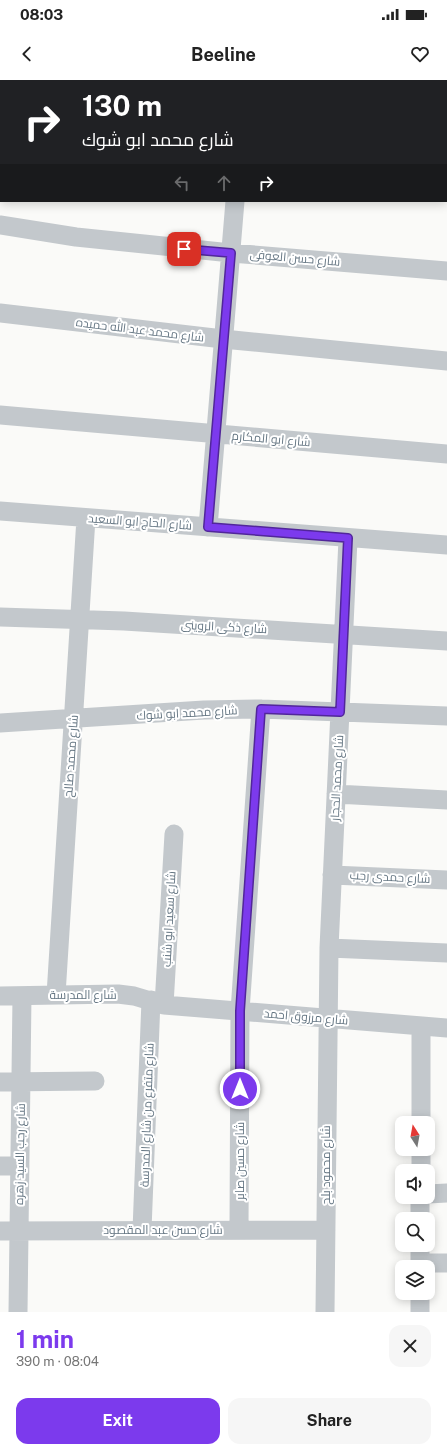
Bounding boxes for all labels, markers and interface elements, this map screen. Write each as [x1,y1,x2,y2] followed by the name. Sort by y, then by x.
[20,6,63,23] text: 08:03
[16,43,38,65] icon: back
[409,43,431,65] icon: heart
[191,44,256,65] text: Beeline
[82,89,162,122] text: 130 m
[16,96,68,148] icon: right
[82,129,234,150] text: شارع محمد ابو شوك
[171,172,193,194] icon: left
[213,172,235,194] icon: ahead
[255,172,277,194] icon: right
[167,232,201,266] pin
[173,238,195,260] icon: arrive
[249,247,341,270] street label: شارع حسن العوفى
[75,314,205,346] street label: شارع محمد عبد الله حميده
[231,429,311,450] street label: شارع ابو المكارم
[88,511,192,534] street label: شارع الحاج ابو السعيد
[181,618,267,637] street label: شارع ذكى الروينى
[136,703,238,724] street label: شارع محمد ابو شوك
[61,714,82,798] street label: شارع محمد صالح
[328,735,347,822] street label: شارع محمد الحجار
[349,868,431,887] street label: شارع حمدى رجب
[159,871,180,967] street label: شارع سعيد ابو شنب
[49,988,117,1003] street label: شارع المدرسة
[263,1006,349,1029] street label: شارع مرزوق احمد
[137,1043,158,1187] street label: شارع متفرع من شارع المدرسة
[219,1068,261,1110] position arrow
[12,1103,29,1205] street label: شارع رجب السيد زهره
[395,1116,435,1156] north arrow
[395,1116,435,1300] map controls
[233,1122,248,1201] street label: شارع حسين صابر
[319,1125,334,1205] street label: شارع محمود بلح
[395,1164,435,1204] button: sound
[395,1212,435,1252] button: search
[103,1223,223,1238] street label: شارع حسن عبد المقصود
[395,1260,435,1300] button: layers
[16,1325,74,1353] text: 1 min
[389,1325,431,1367] button: close
[16,1354,99,1369] text: 390 m · 08:04
[16,1398,220,1444] button: Exit
[228,1398,431,1444] button: Share

